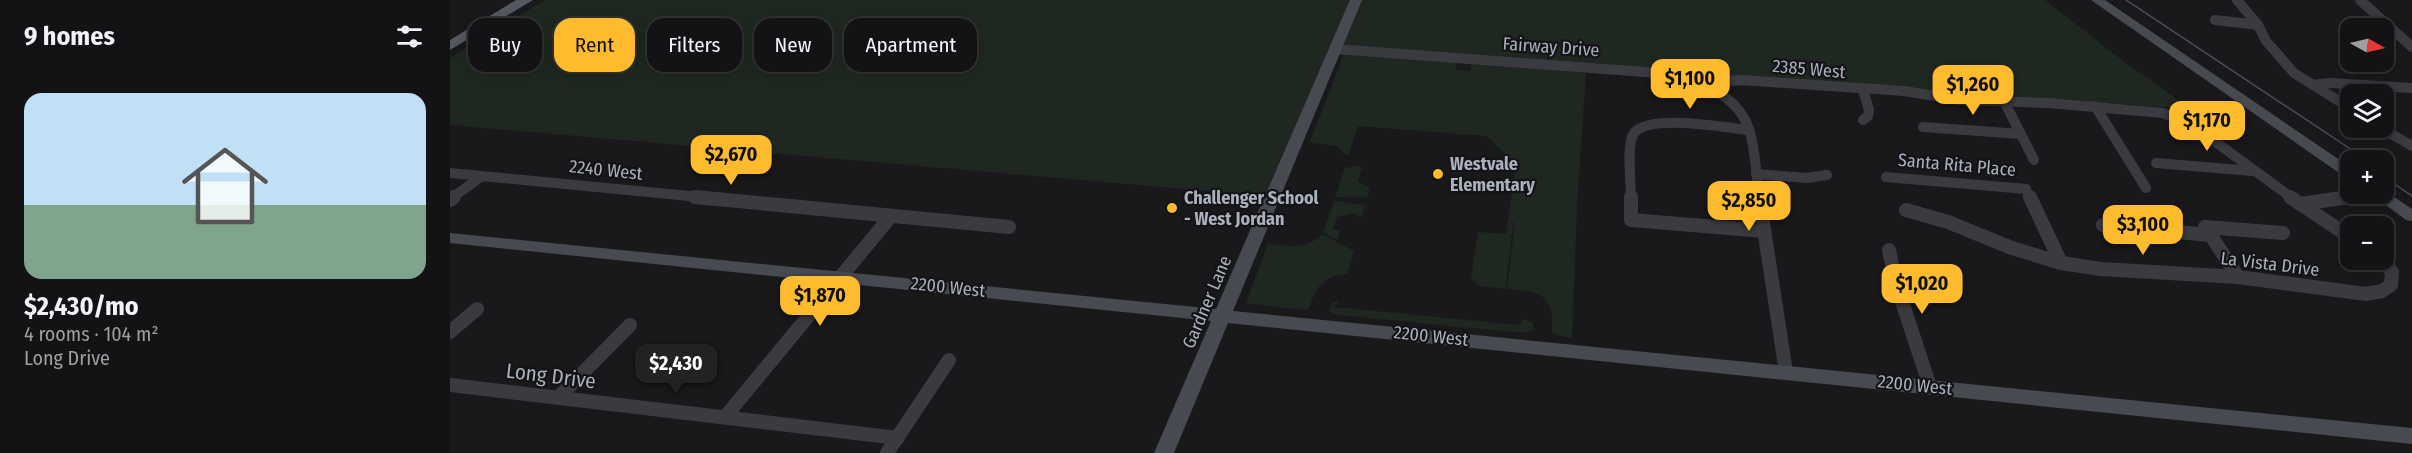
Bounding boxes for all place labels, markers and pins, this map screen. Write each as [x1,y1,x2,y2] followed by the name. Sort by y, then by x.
[1641,59,1739,110] pin: $1,100
[1924,65,2022,116] pin: $1,260
[2158,101,2256,152] pin: $1,170
[682,135,780,186] pin: $2,670
[1450,153,1535,196] place label: Westvale Elementary
[1431,167,1445,181] marker: Westvale Elementary
[1700,181,1798,232] pin: $2,850
[1184,187,1319,230] place label: Challenger School - West Jordan
[1165,201,1179,215] marker: Challenger School - West Jordan
[2094,205,2192,256] pin: $3,100
[1873,264,1971,315] pin: $1,020
[771,276,869,327] pin: $1,870
[627,344,725,395] pin: $2,430

